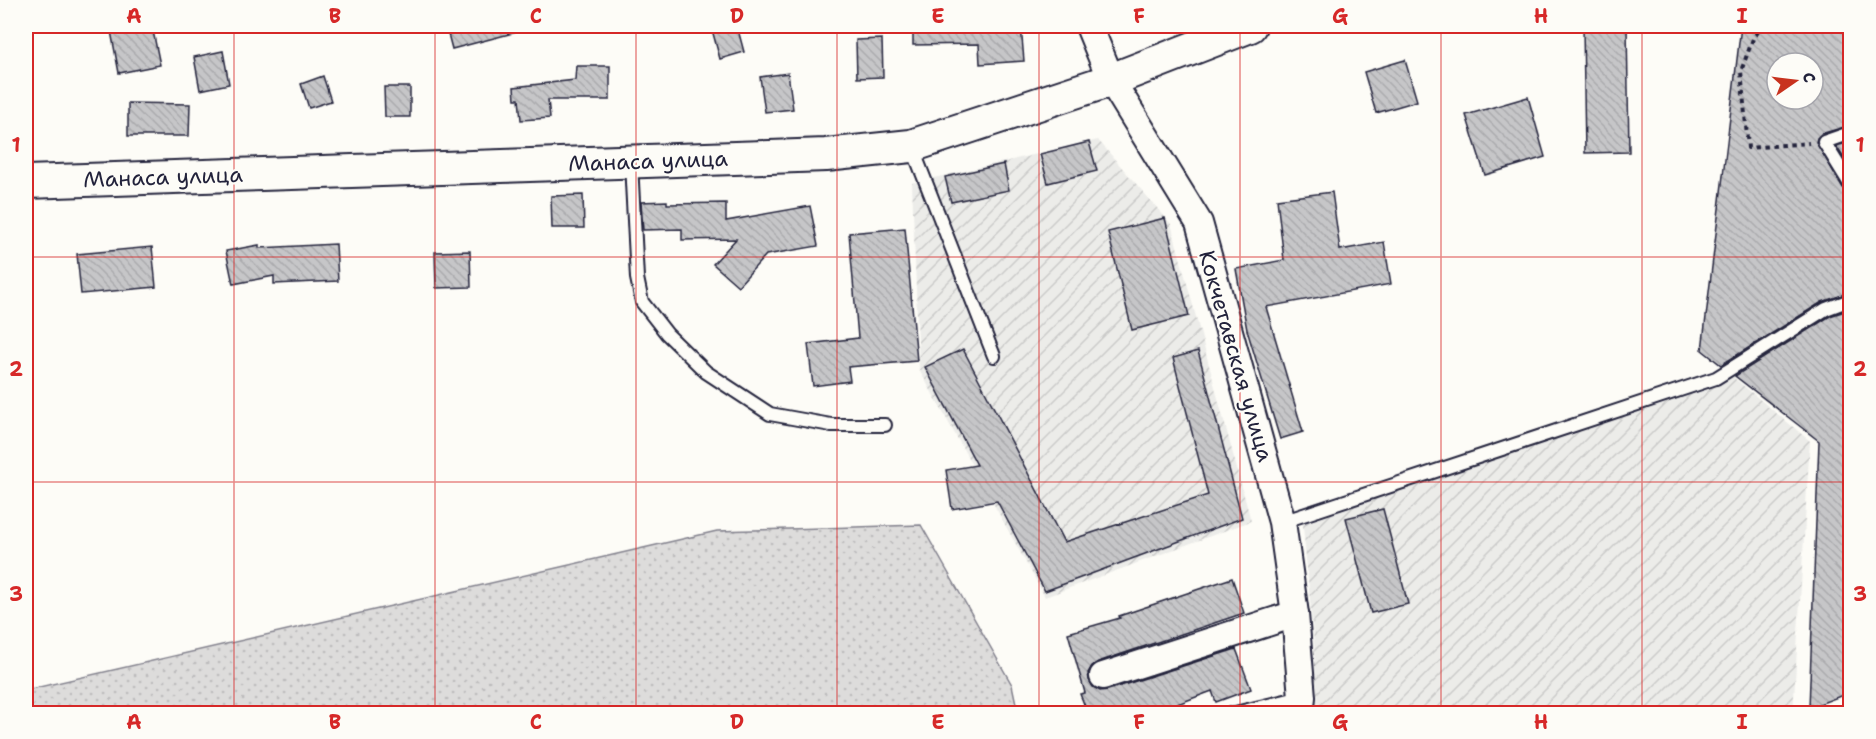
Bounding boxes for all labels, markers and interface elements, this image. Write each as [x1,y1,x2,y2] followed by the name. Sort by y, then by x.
[126,3,142,29] text: A
[329,3,341,29] text: B
[530,3,542,29] text: C
[730,3,744,29] text: D
[931,3,945,29] text: E
[1133,3,1145,29] text: F
[1332,3,1348,29] text: G
[1534,3,1548,29] text: H
[1736,3,1748,29] text: I
[1765,51,1825,111] north arrow
[1798,70,1820,85] text: С
[11,132,21,158] text: 1
[1855,132,1865,158] text: 1
[568,144,729,178] street label: Манаса улица
[83,160,244,194] street label: Манаса улица
[1192,247,1280,465] street label: Кокчетавская улица
[9,356,23,382] text: 2
[1853,356,1867,382] text: 2
[9,581,23,607] text: 3
[1853,581,1867,607] text: 3
[126,709,142,735] text: A
[329,709,341,735] text: B
[530,709,542,735] text: C
[730,709,744,735] text: D
[931,709,945,735] text: E
[1133,709,1145,735] text: F
[1332,709,1348,735] text: G
[1534,709,1548,735] text: H
[1736,709,1748,735] text: I

